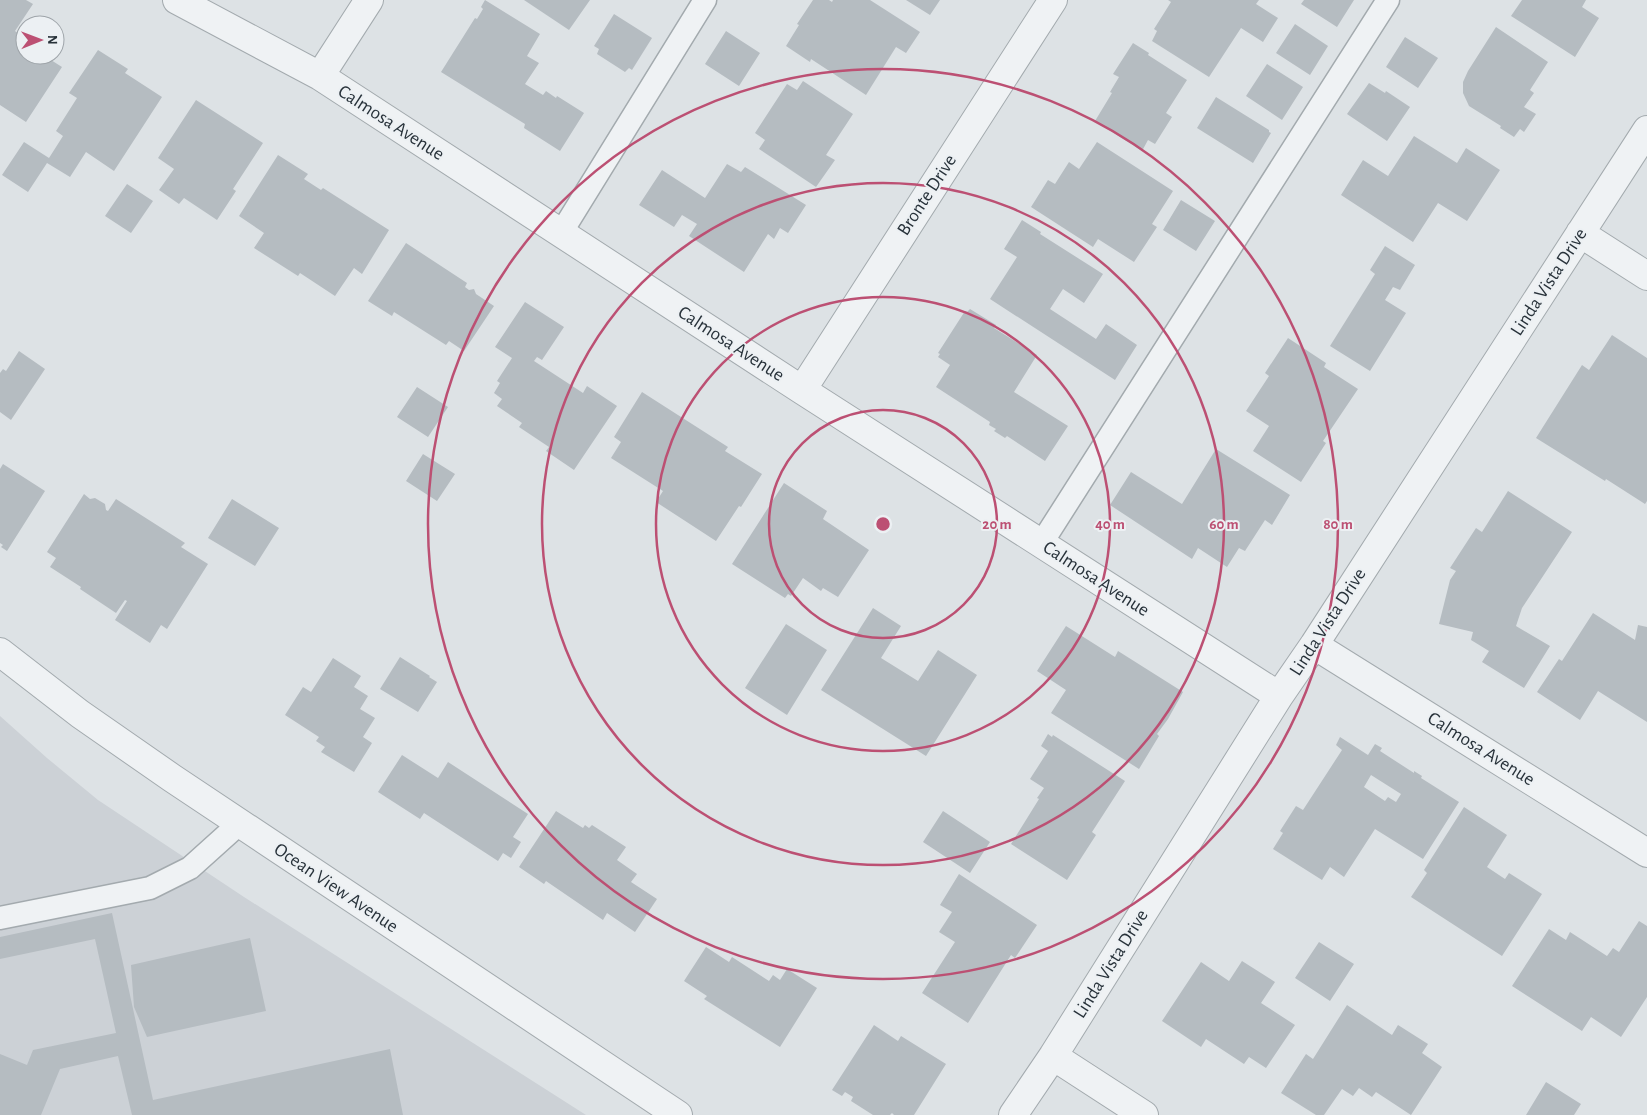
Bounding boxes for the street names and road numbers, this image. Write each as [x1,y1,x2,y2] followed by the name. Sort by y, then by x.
[335,82,447,164] street label: Calmosa Avenue
[894,151,960,239] street label: Bronte Drive
[1507,225,1591,339] street label: Linda Vista Drive
[675,303,787,385] street label: Calmosa Avenue
[1040,538,1152,620] street label: Calmosa Avenue
[1286,565,1370,679] street label: Linda Vista Drive
[1424,709,1538,789] street label: Calmosa Avenue
[271,840,401,936] street label: Ocean View Avenue
[1070,906,1152,1022] street label: Linda Vista Drive

